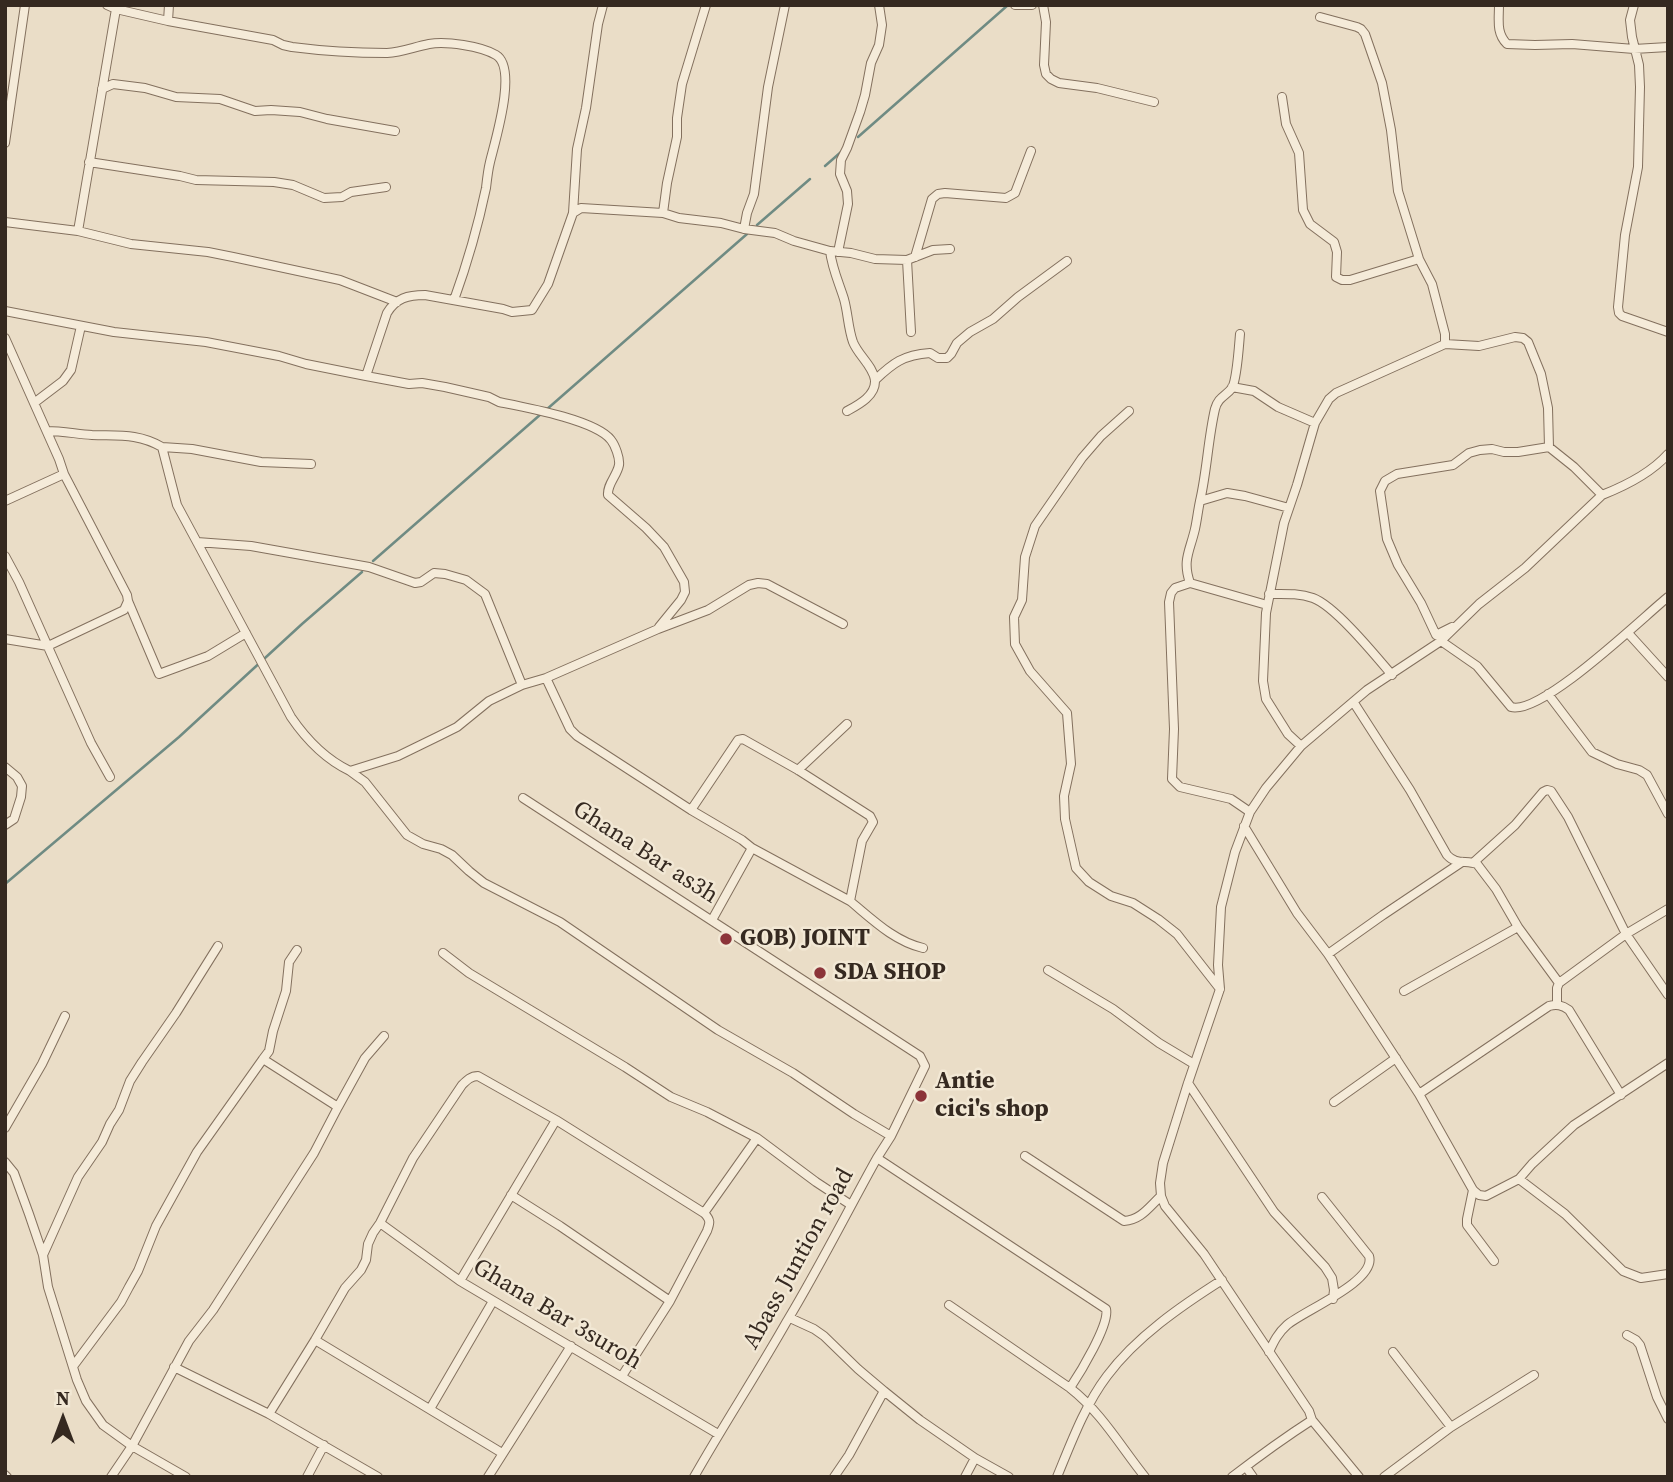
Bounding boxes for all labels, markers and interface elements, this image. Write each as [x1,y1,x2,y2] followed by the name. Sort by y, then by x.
[567,795,723,911] street label: Ghana Bar as3h
[740,925,870,953] place label: GOB) JOINT
[718,931,734,947] marker: GOB) JOINT
[834,959,946,987] place label: SDA SHOP
[812,965,828,981] marker: SDA SHOP
[935,1068,1049,1124] place label: Antie cici's shop
[913,1088,929,1104] marker: Antie cici's shop
[737,1164,861,1354] street label: Abass Juntion road
[467,1253,647,1377] street label: Ghana Bar 3suroh
[28,1384,98,1454] north arrow
[56,1385,70,1411] text: N

